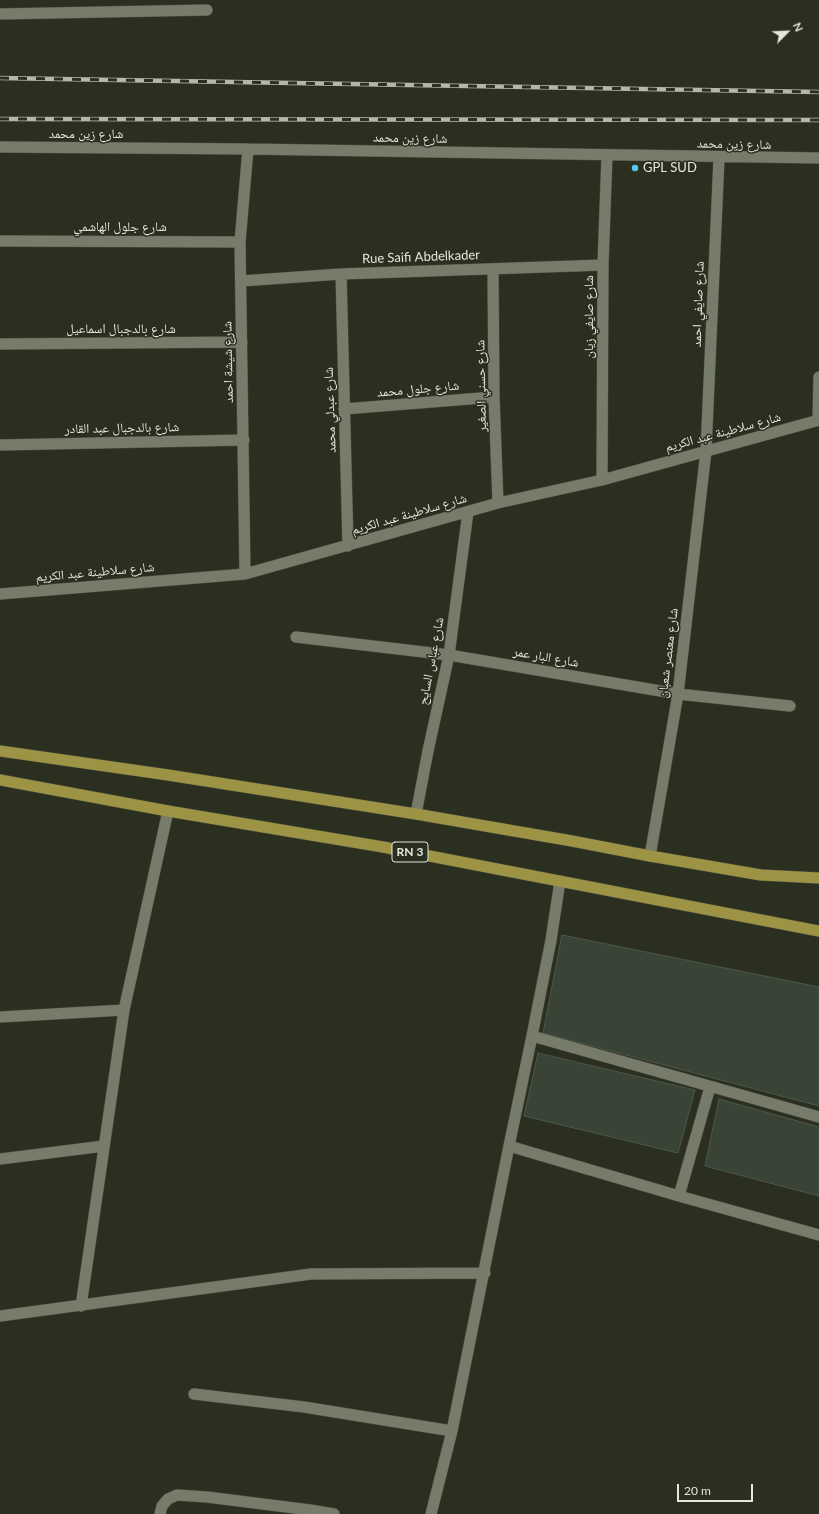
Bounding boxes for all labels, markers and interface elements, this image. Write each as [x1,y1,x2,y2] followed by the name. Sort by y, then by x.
[767,12,807,52] north arrow
[791,20,806,33] text: N
[49,126,123,142] street label: شارع زين محمد
[373,130,447,146] street label: شارع زين محمد
[697,136,771,152] street label: شارع زين محمد
[643,160,697,176] place label: GPL SUD
[630,163,640,173] marker: GPL SUD
[73,219,167,235] street label: شارع جلول الهاشمي
[362,247,480,267] street label: Rue Saifi Abdelkader
[689,261,707,347] street label: شارع صايفي احمد
[581,275,597,359] street label: شارع صايفي زيان
[66,321,176,337] street label: شارع بالدجبال اسماعيل
[219,321,237,403] street label: شارع شيشة احمد
[472,340,490,432] street label: شارع حسني الصغير
[321,367,339,453] street label: شارع عبدلي محمد
[376,378,460,400] street label: شارع جلول محمد
[663,409,783,455] street label: شارع سلاطينة عبد الكريم
[65,419,179,437] street label: شارع بالدجبال عبد القادر
[350,490,468,538] street label: شارع سلاطينة عبد الكريم
[35,559,155,585] street label: شارع سلاطينة عبد الكريم
[655,607,681,699] street label: شارع معنصر شعبان
[415,616,447,706] street label: شارع عباس السايح
[512,644,580,670] street label: شارع البار عمر
[392,842,428,862] road number: RN 3
[679,1476,755,1502] scale bar
[684,1483,711,1498] text: 20 m

